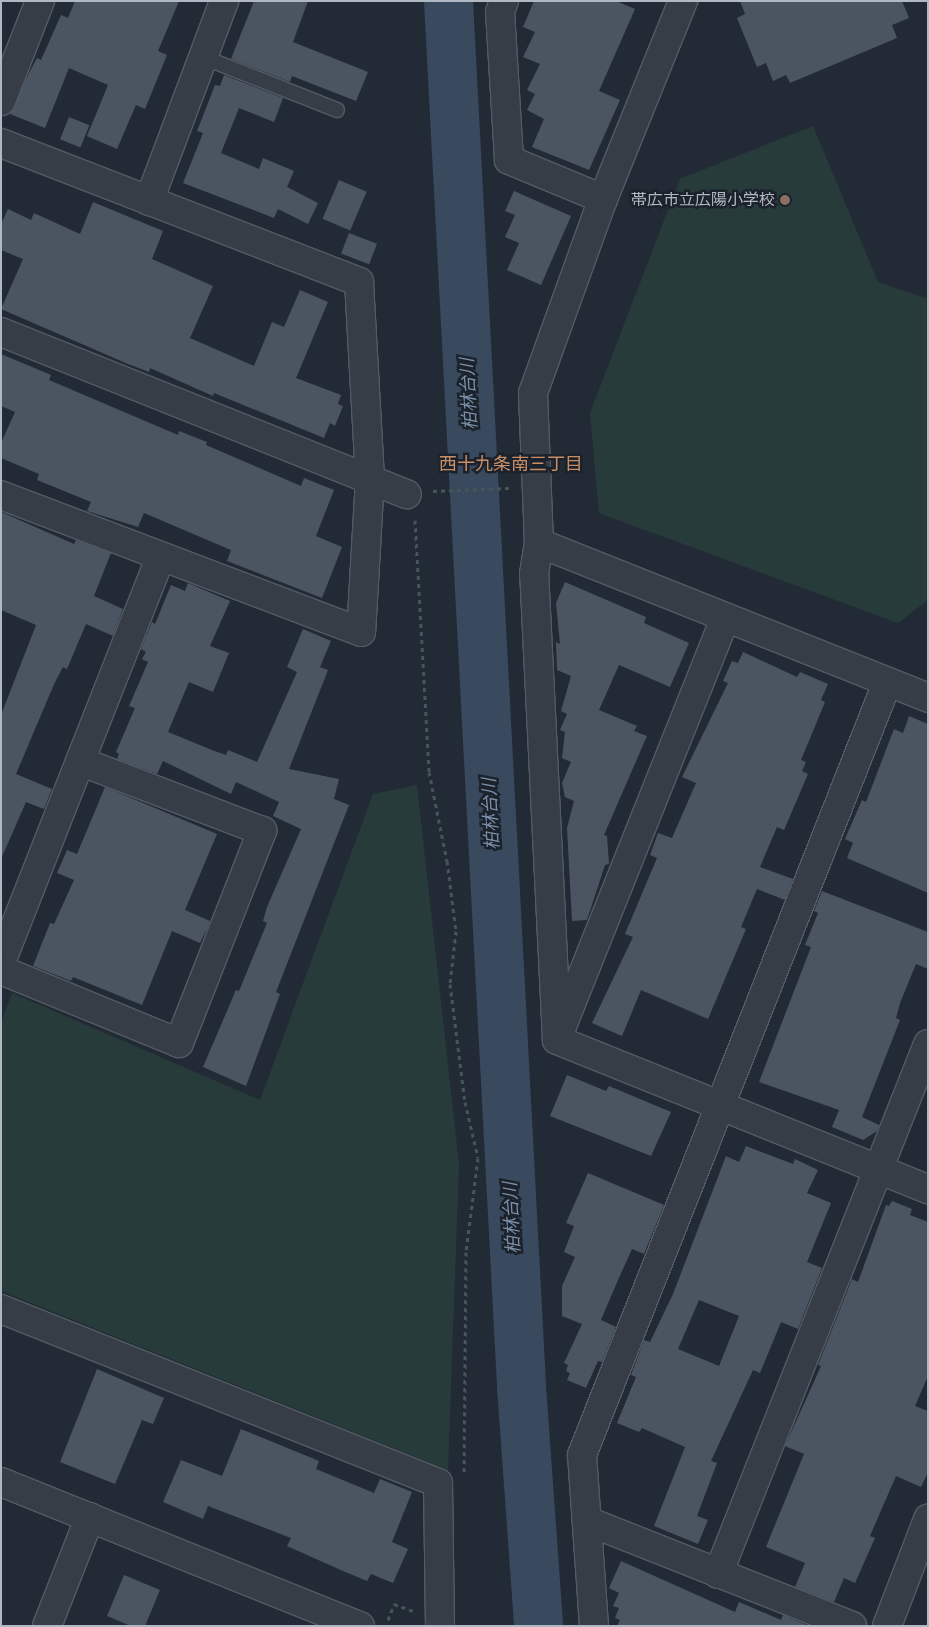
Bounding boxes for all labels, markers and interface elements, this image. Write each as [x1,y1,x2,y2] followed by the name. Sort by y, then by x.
[631,190,775,210] place label: 帯広市立広陽小学校
[779,194,791,206] marker: 帯広市立広陽小学校
[456,357,482,431] water label: 柏林台川
[439,453,583,475] district label: 西十九条南三丁目
[478,777,504,851] water label: 柏林台川
[499,1181,525,1255] water label: 柏林台川

